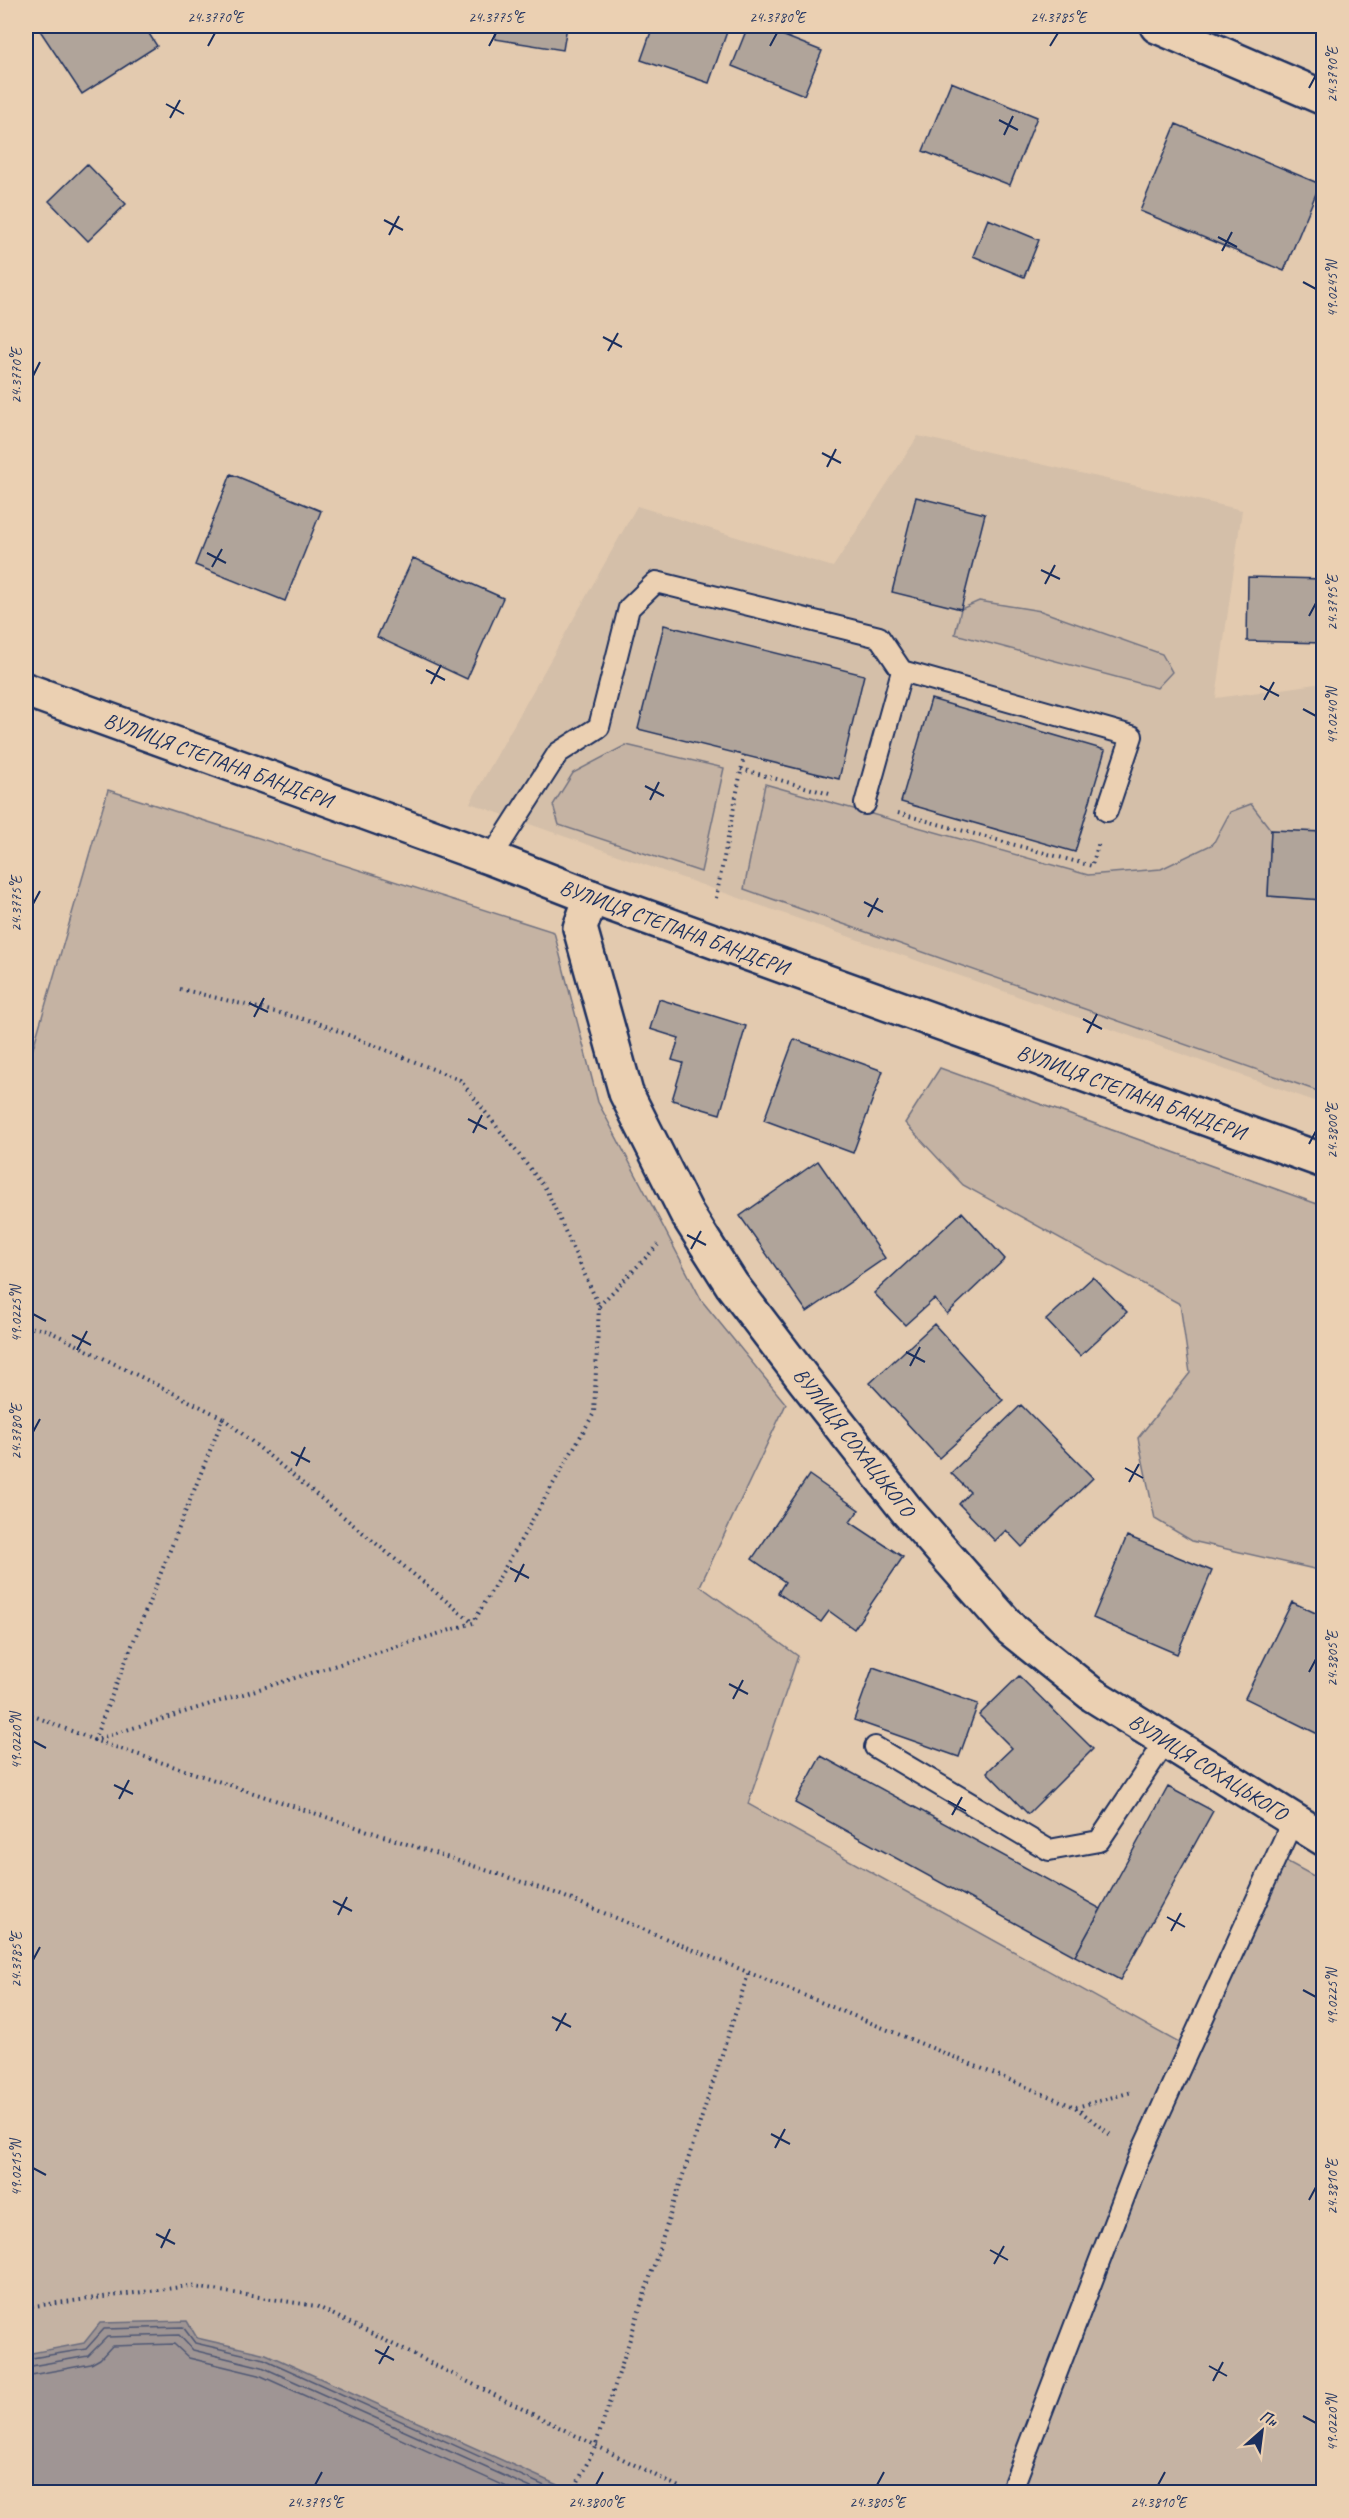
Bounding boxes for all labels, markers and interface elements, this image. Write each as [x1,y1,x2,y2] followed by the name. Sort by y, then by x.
[187,8,245,27] text: 24.3770°E
[468,8,526,27] text: 24.3775°E
[749,8,807,27] text: 24.3780°E
[1030,8,1088,27] text: 24.3785°E
[1323,45,1342,103] text: 24.3790°E
[1323,258,1342,317] text: 49.0245°N
[7,346,26,404] text: 24.3770°E
[1323,573,1342,631] text: 24.3795°E
[1323,685,1342,744] text: 49.0240°N
[100,707,339,815] street label: ВУЛИЦЯ СТЕПАНА БАНДЕРИ
[7,874,26,932] text: 24.3775°E
[556,874,795,982] street label: ВУЛИЦЯ СТЕПАНА БАНДЕРИ
[1013,1039,1252,1147] street label: ВУЛИЦЯ СТЕПАНА БАНДЕРИ
[1323,1101,1342,1159] text: 24.3800°E
[7,1283,26,1342] text: 49.0225°N
[788,1362,922,1524] street label: ВУЛИЦЯ СОХАЦЬКОГО
[7,1402,26,1460] text: 24.3780°E
[1323,1629,1342,1687] text: 24.3805°E
[1124,1708,1294,1828] street label: ВУЛИЦЯ СОХАЦЬКОГО
[7,1710,26,1769] text: 49.0220°N
[7,1930,26,1988] text: 24.3785°E
[1323,1966,1342,2025] text: 49.0225°N
[7,2137,26,2196] text: 49.0215°N
[1323,2157,1342,2215] text: 24.3810°E
[1323,2392,1342,2451] text: 49.0220°N
[1232,2401,1292,2461] north arrow
[1256,2406,1281,2432] text: Пн
[287,2493,345,2512] text: 24.3795°E
[568,2493,626,2512] text: 24.3800°E
[849,2493,907,2512] text: 24.3805°E
[1130,2493,1188,2512] text: 24.3810°E

